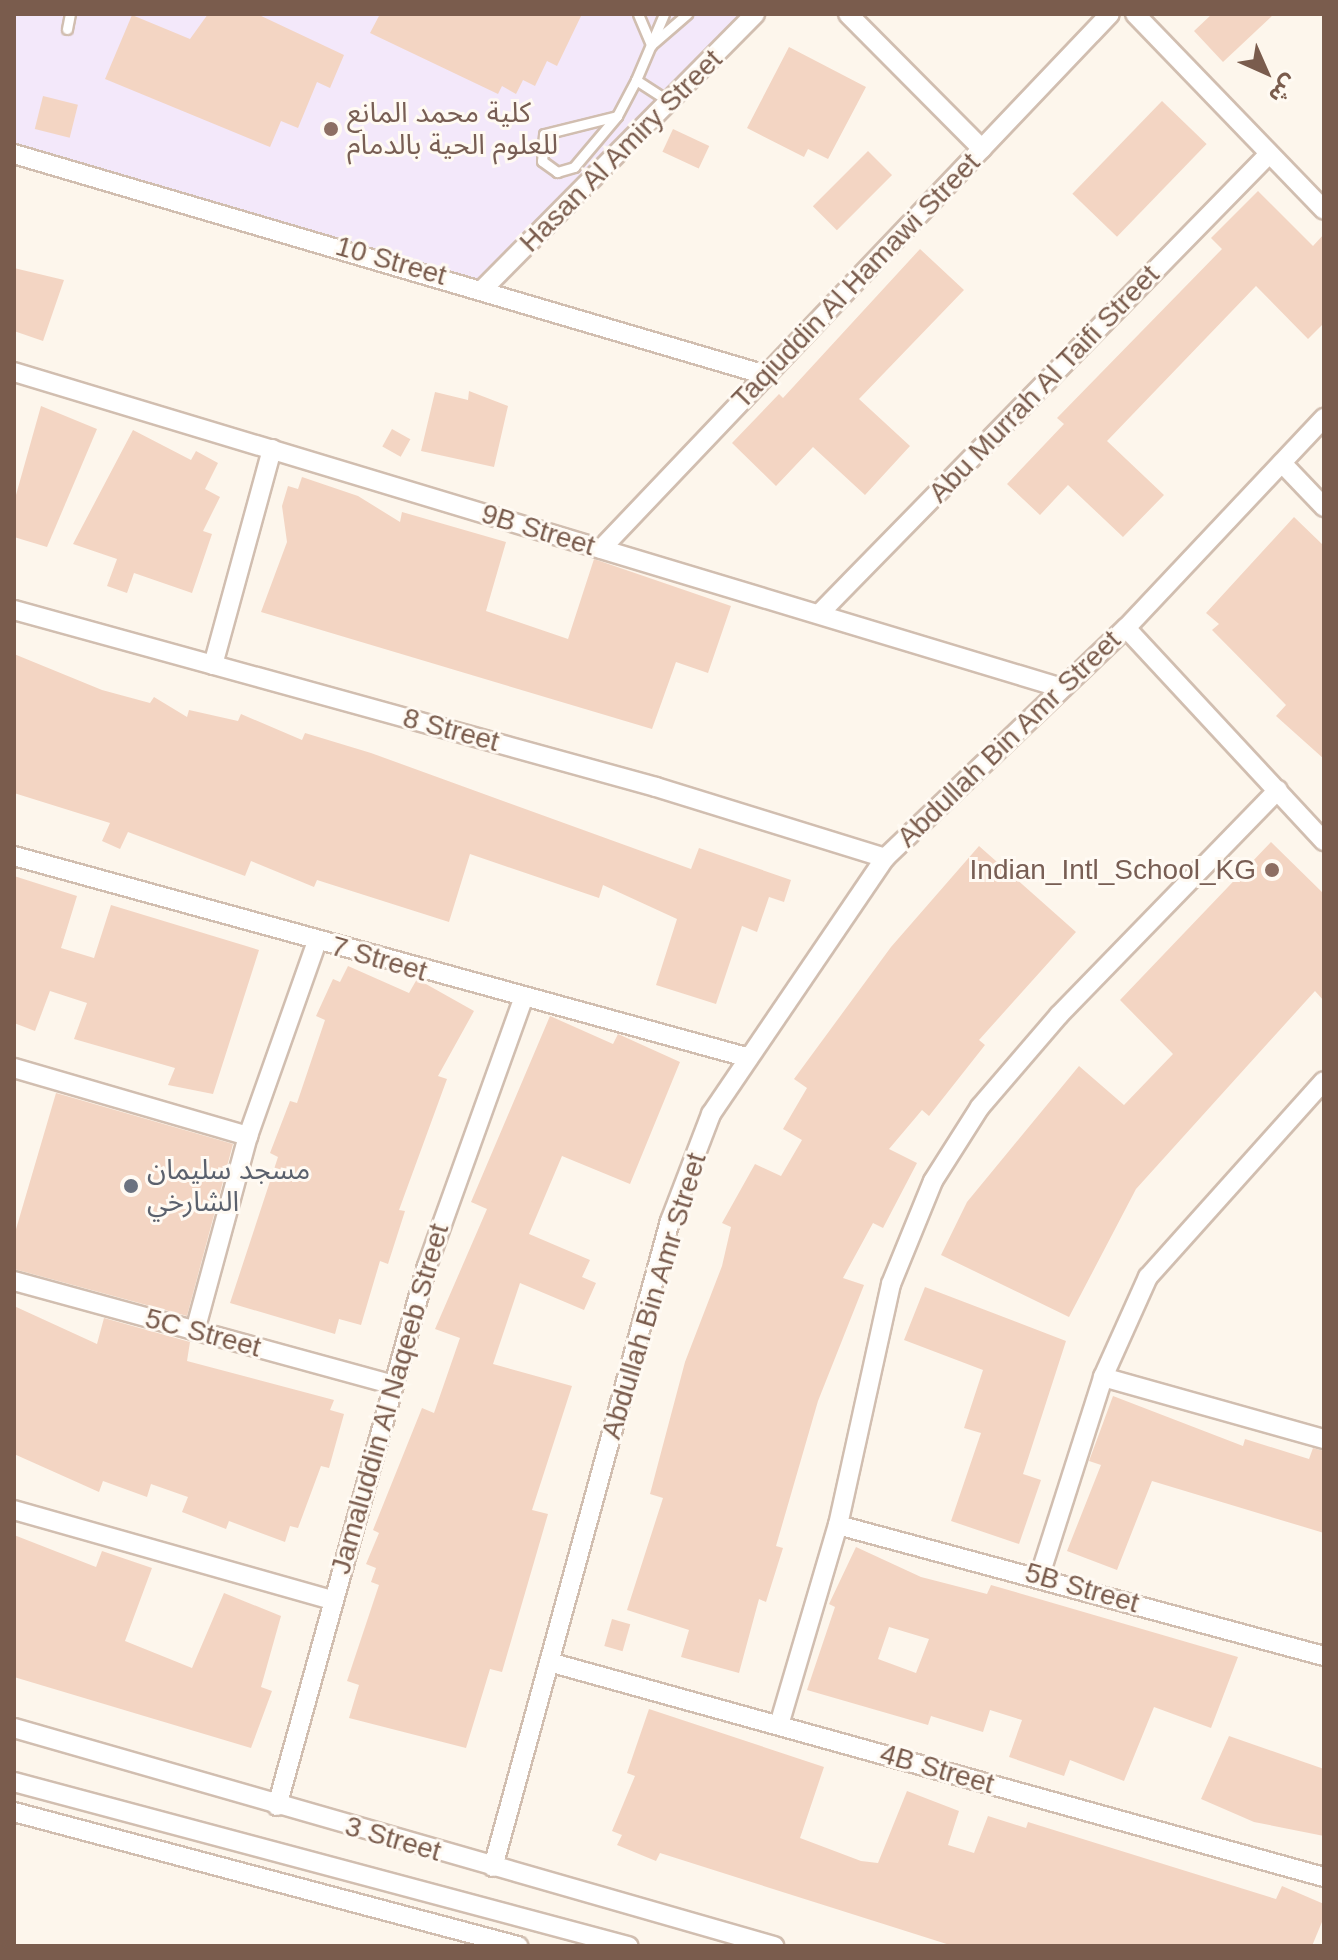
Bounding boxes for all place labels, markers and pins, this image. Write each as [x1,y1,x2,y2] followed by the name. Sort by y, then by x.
[347,96,558,162] place label: كلية محمد المانع للعلوم الحية بالدمام
[322,120,340,138] marker: كلية محمد المانع للعلوم الحية بالدمام
[970,853,1256,887] place label: Indian_Intl_School_KG
[1263,861,1281,879] marker: Indian_Intl_School_KG
[147,1153,310,1219] place label: مسجد سليمان الشارخي
[122,1177,140,1195] marker: مسجد سليمان الشارخي

